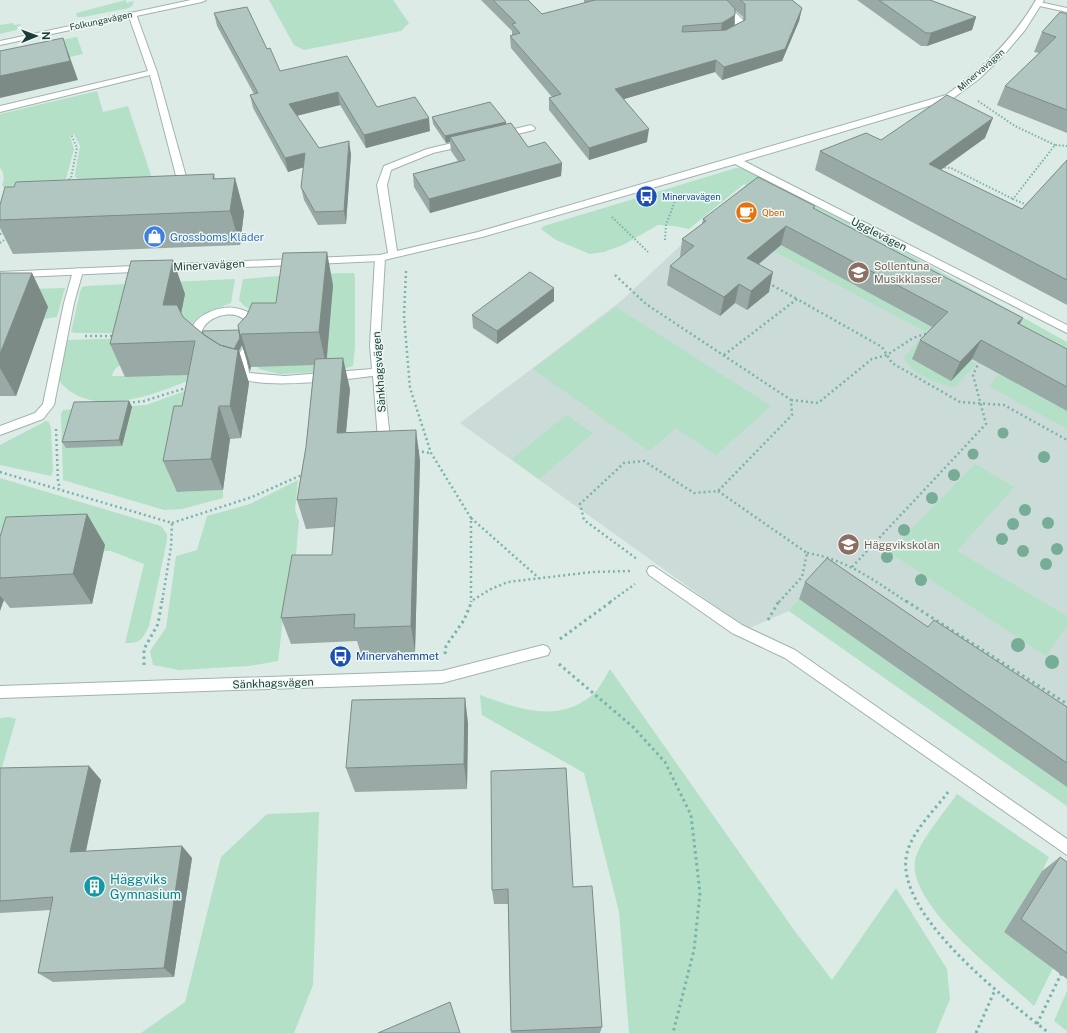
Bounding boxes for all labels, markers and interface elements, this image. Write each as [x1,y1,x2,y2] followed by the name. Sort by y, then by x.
[69,8,133,33] street label: Folkungavägen
[16,16,56,56] north arrow
[40,31,52,40] text: N
[955,46,1006,93] street label: Minervavägen
[634,184,660,210] bus stop icon: Minervavägen
[662,191,721,202] place label: Minervavägen
[734,200,760,226] cafe icon: Qben
[762,207,784,218] place label: Qben
[849,215,909,253] street label: Ugglevägen
[142,224,168,250] shop icon: Grossboms Kläder
[170,231,264,243] place label: Grossboms Kläder
[173,257,245,273] street label: Minervavägen
[846,259,872,285] school or university icon: Sollentuna Musikklasser
[874,260,942,285] place label: Sollentuna Musikklasser
[370,331,388,413] street label: Sänkhagsvägen
[836,532,862,558] school or university icon: Häggvikskolan
[864,539,940,551] place label: Häggvikskolan
[328,643,354,669] bus stop icon: Minervahemmet
[356,650,439,662] place label: Minervahemmet
[232,676,314,690] street label: Sänkhagsvägen
[110,872,181,902] place label: Häggviks Gymnasium
[81,873,107,899] building icon: Häggviks Gymnasium

